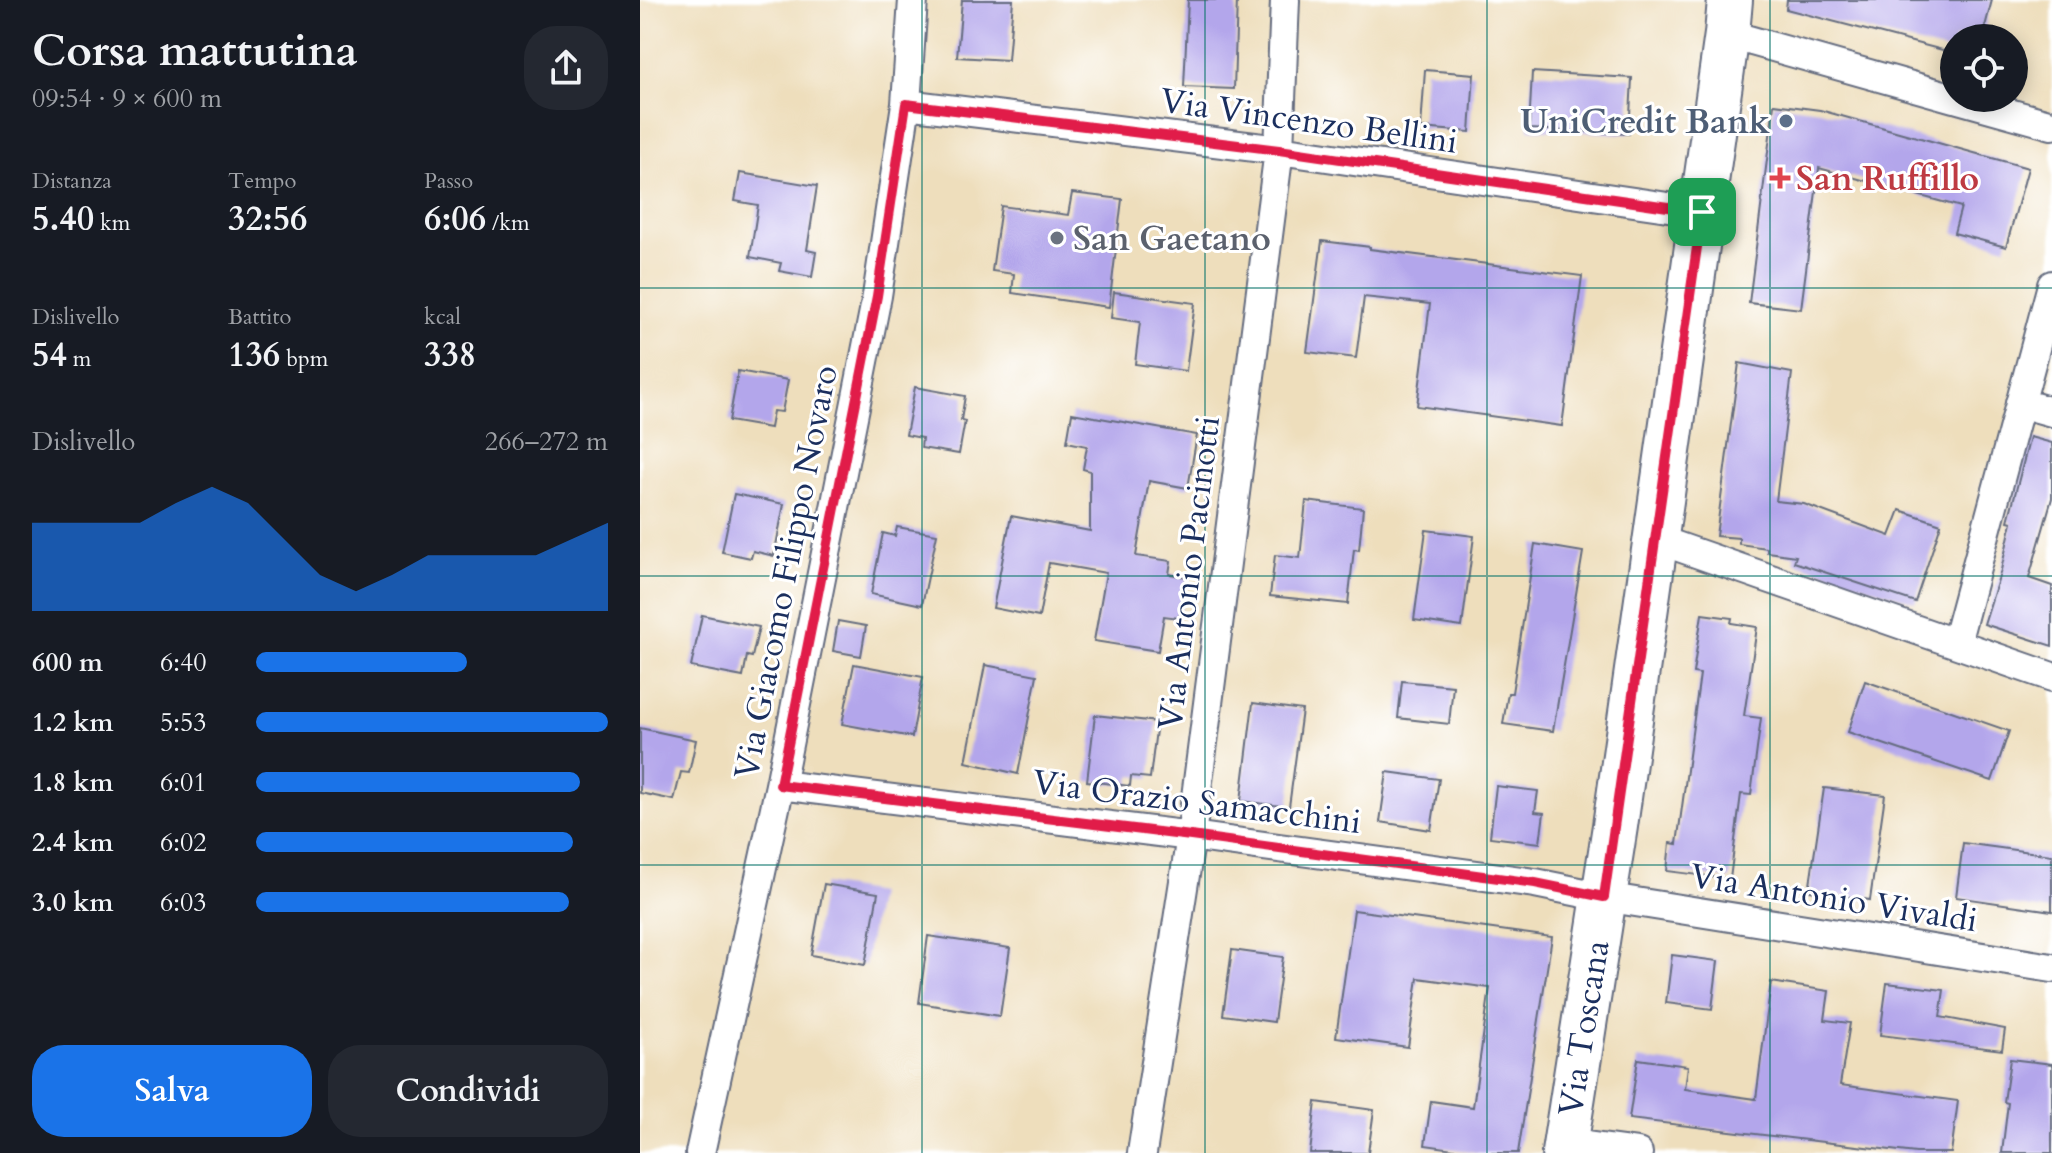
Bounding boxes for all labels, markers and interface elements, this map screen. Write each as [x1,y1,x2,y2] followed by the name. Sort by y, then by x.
[32,21,358,81] text: Corsa mattutina
[1940,24,2028,112] map controls
[1940,24,2028,112] button: locate
[524,26,608,110] button: share
[1157,77,1460,165] street label: Via Vincenzo Bellini
[32,81,222,116] text: 09:54 · 9 × 600 m
[1520,99,1771,145] place label: UniCredit Bank
[1777,112,1795,130] marker: UniCredit Bank
[1796,156,1979,202] place label: San Ruffillo
[32,166,112,196] text: Distanza
[228,166,296,196] text: Tempo
[424,166,473,196] text: Passo
[1771,169,1789,187] marker: San Ruffillo
[1668,178,1736,246] pin
[1680,190,1724,234] icon: arrive
[32,196,94,242] text: 5.40
[228,196,308,242] text: 32:56
[424,196,486,242] text: 6:06
[94,208,130,238] text: km
[486,208,530,238] text: /km
[1073,216,1271,262] place label: San Gaetano
[1048,229,1066,247] marker: San Gaetano
[32,302,119,332] text: Dislivello
[228,302,291,332] text: Battito
[424,302,461,332] text: kcal
[32,332,67,378] text: 54
[228,332,280,378] text: 136
[424,332,476,378] text: 338
[67,344,91,374] text: m
[280,344,328,374] text: bpm
[723,361,849,783] street label: Via Giacomo Filippo Novaro
[1147,413,1231,733] street label: Via Antonio Pacinotti
[32,424,135,459] text: Dislivello
[485,424,608,459] text: 266–272 m
[32,645,103,680] text: 600 m
[160,645,207,680] text: 6:40
[32,705,113,740] text: 1.2 km
[160,705,207,740] text: 5:53
[1030,759,1364,845] street label: Via Orazio Samacchini
[32,765,113,800] text: 1.8 km
[160,765,207,800] text: 6:01
[32,825,113,860] text: 2.4 km
[160,825,207,860] text: 6:02
[1687,853,1981,943] street label: Via Antonio Vivaldi
[32,885,113,920] text: 3.0 km
[160,885,207,920] text: 6:03
[1547,937,1621,1119] street label: Via Toscana
[32,1045,312,1137] button: Salva
[328,1045,608,1137] button: Condividi

